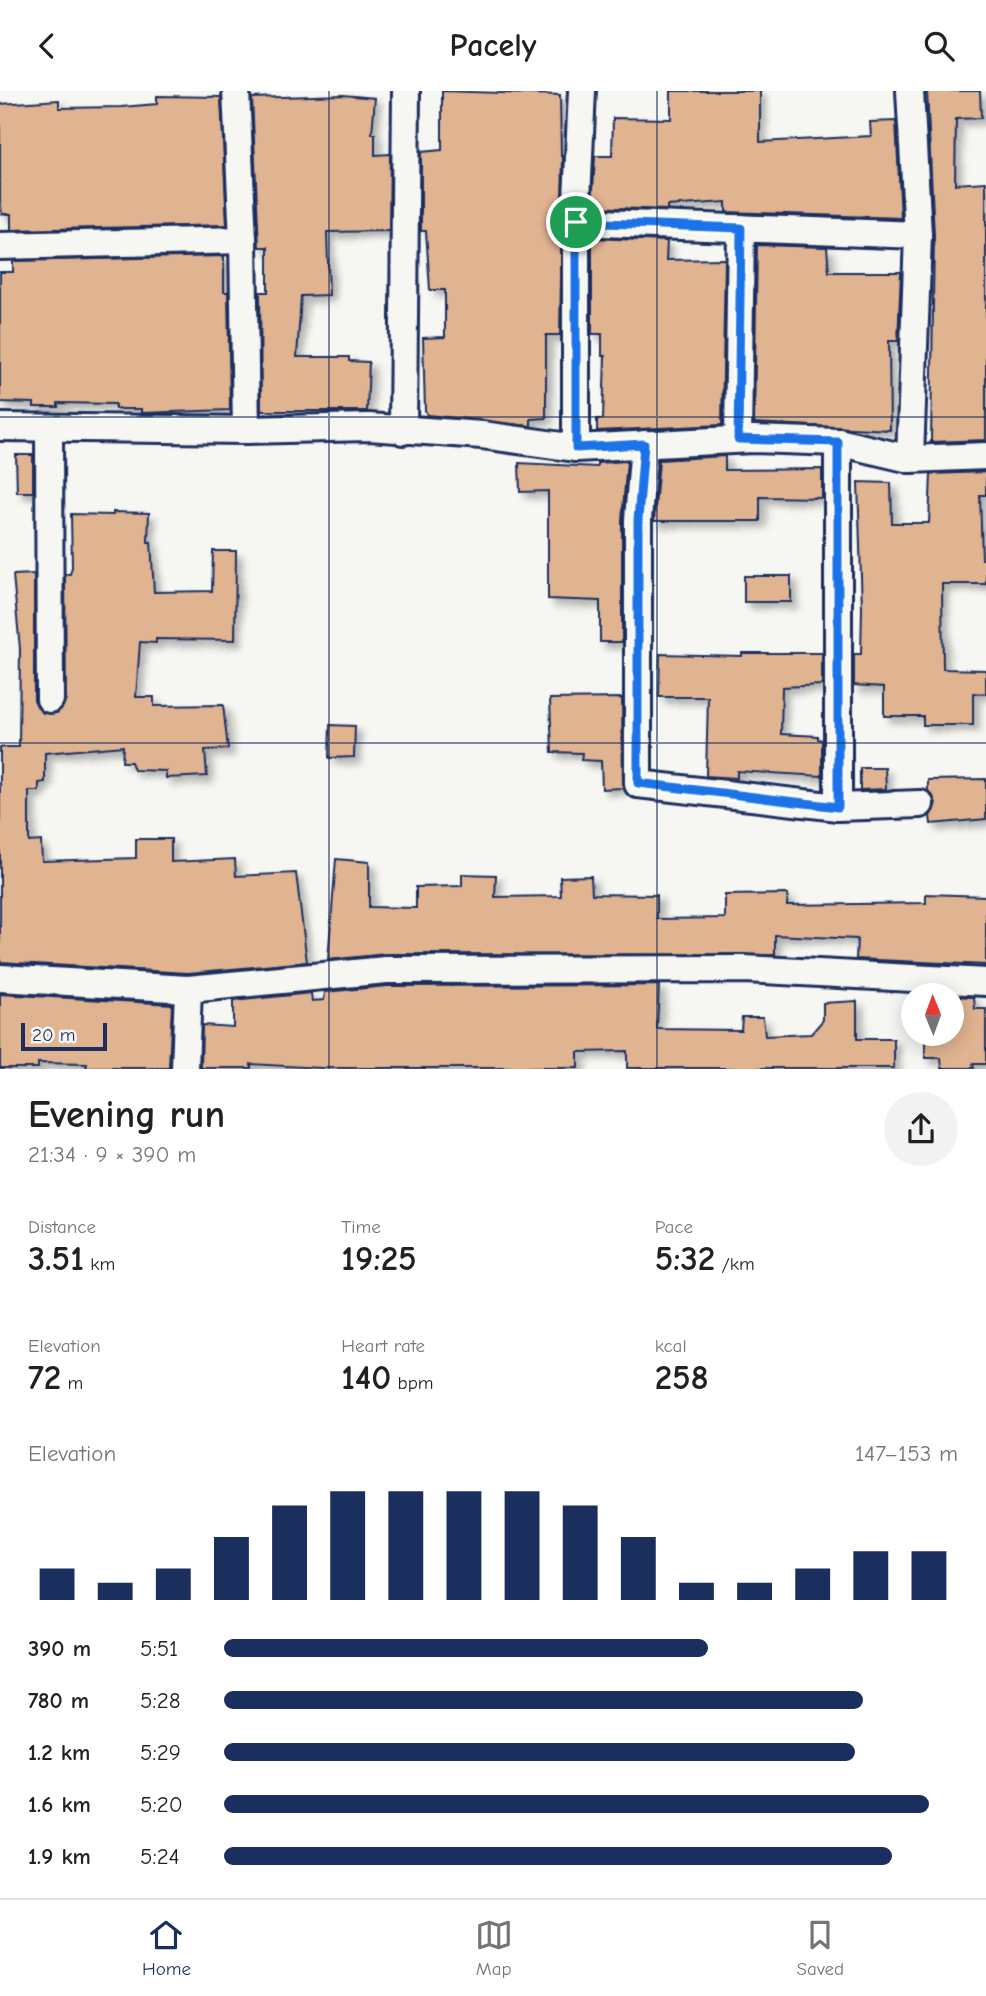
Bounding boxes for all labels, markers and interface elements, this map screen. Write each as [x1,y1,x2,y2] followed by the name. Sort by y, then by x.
[28,27,66,65] icon: back
[450,27,536,64] text: Pacely
[920,27,958,65] icon: search
[546,192,606,252] pin
[557,203,595,241] icon: arrive
[901,983,964,1047] north arrow
[901,983,964,1046] map controls
[21,1020,107,1051] scale bar
[32,1024,76,1046] text: 20 m
[884,1092,958,1166] button: share
[28,1093,225,1137] text: Evening run
[28,1141,196,1168] text: 21:34 · 9 × 390 m
[28,1216,96,1238] text: Distance
[341,1216,381,1238] text: Time
[655,1216,693,1238] text: Pace
[28,1238,84,1279] text: 3.51
[341,1238,417,1279] text: 19:25
[655,1238,715,1279] text: 5:32
[84,1253,115,1275] text: km
[715,1253,755,1275] text: /km
[28,1335,101,1357] text: Elevation
[341,1335,425,1357] text: Heart rate
[655,1335,687,1357] text: kcal
[28,1357,61,1398] text: 72
[341,1357,391,1398] text: 140
[655,1357,709,1398] text: 258
[61,1372,83,1394] text: m
[391,1372,434,1394] text: bpm
[28,1440,116,1467] text: Elevation
[855,1440,958,1467] text: 147–153 m
[28,1635,91,1662] text: 390 m
[140,1635,178,1662] text: 5:51
[28,1687,89,1714] text: 780 m
[140,1687,181,1714] text: 5:28
[28,1739,90,1766] text: 1.2 km
[140,1739,181,1766] text: 5:29
[28,1791,91,1818] text: 1.6 km
[140,1791,183,1818] text: 5:20
[28,1843,91,1870] text: 1.9 km
[140,1843,180,1870] text: 5:24
[142,1916,191,1980] tab: Home
[475,1916,513,1980] tab: Map
[797,1916,844,1980] tab: Saved

